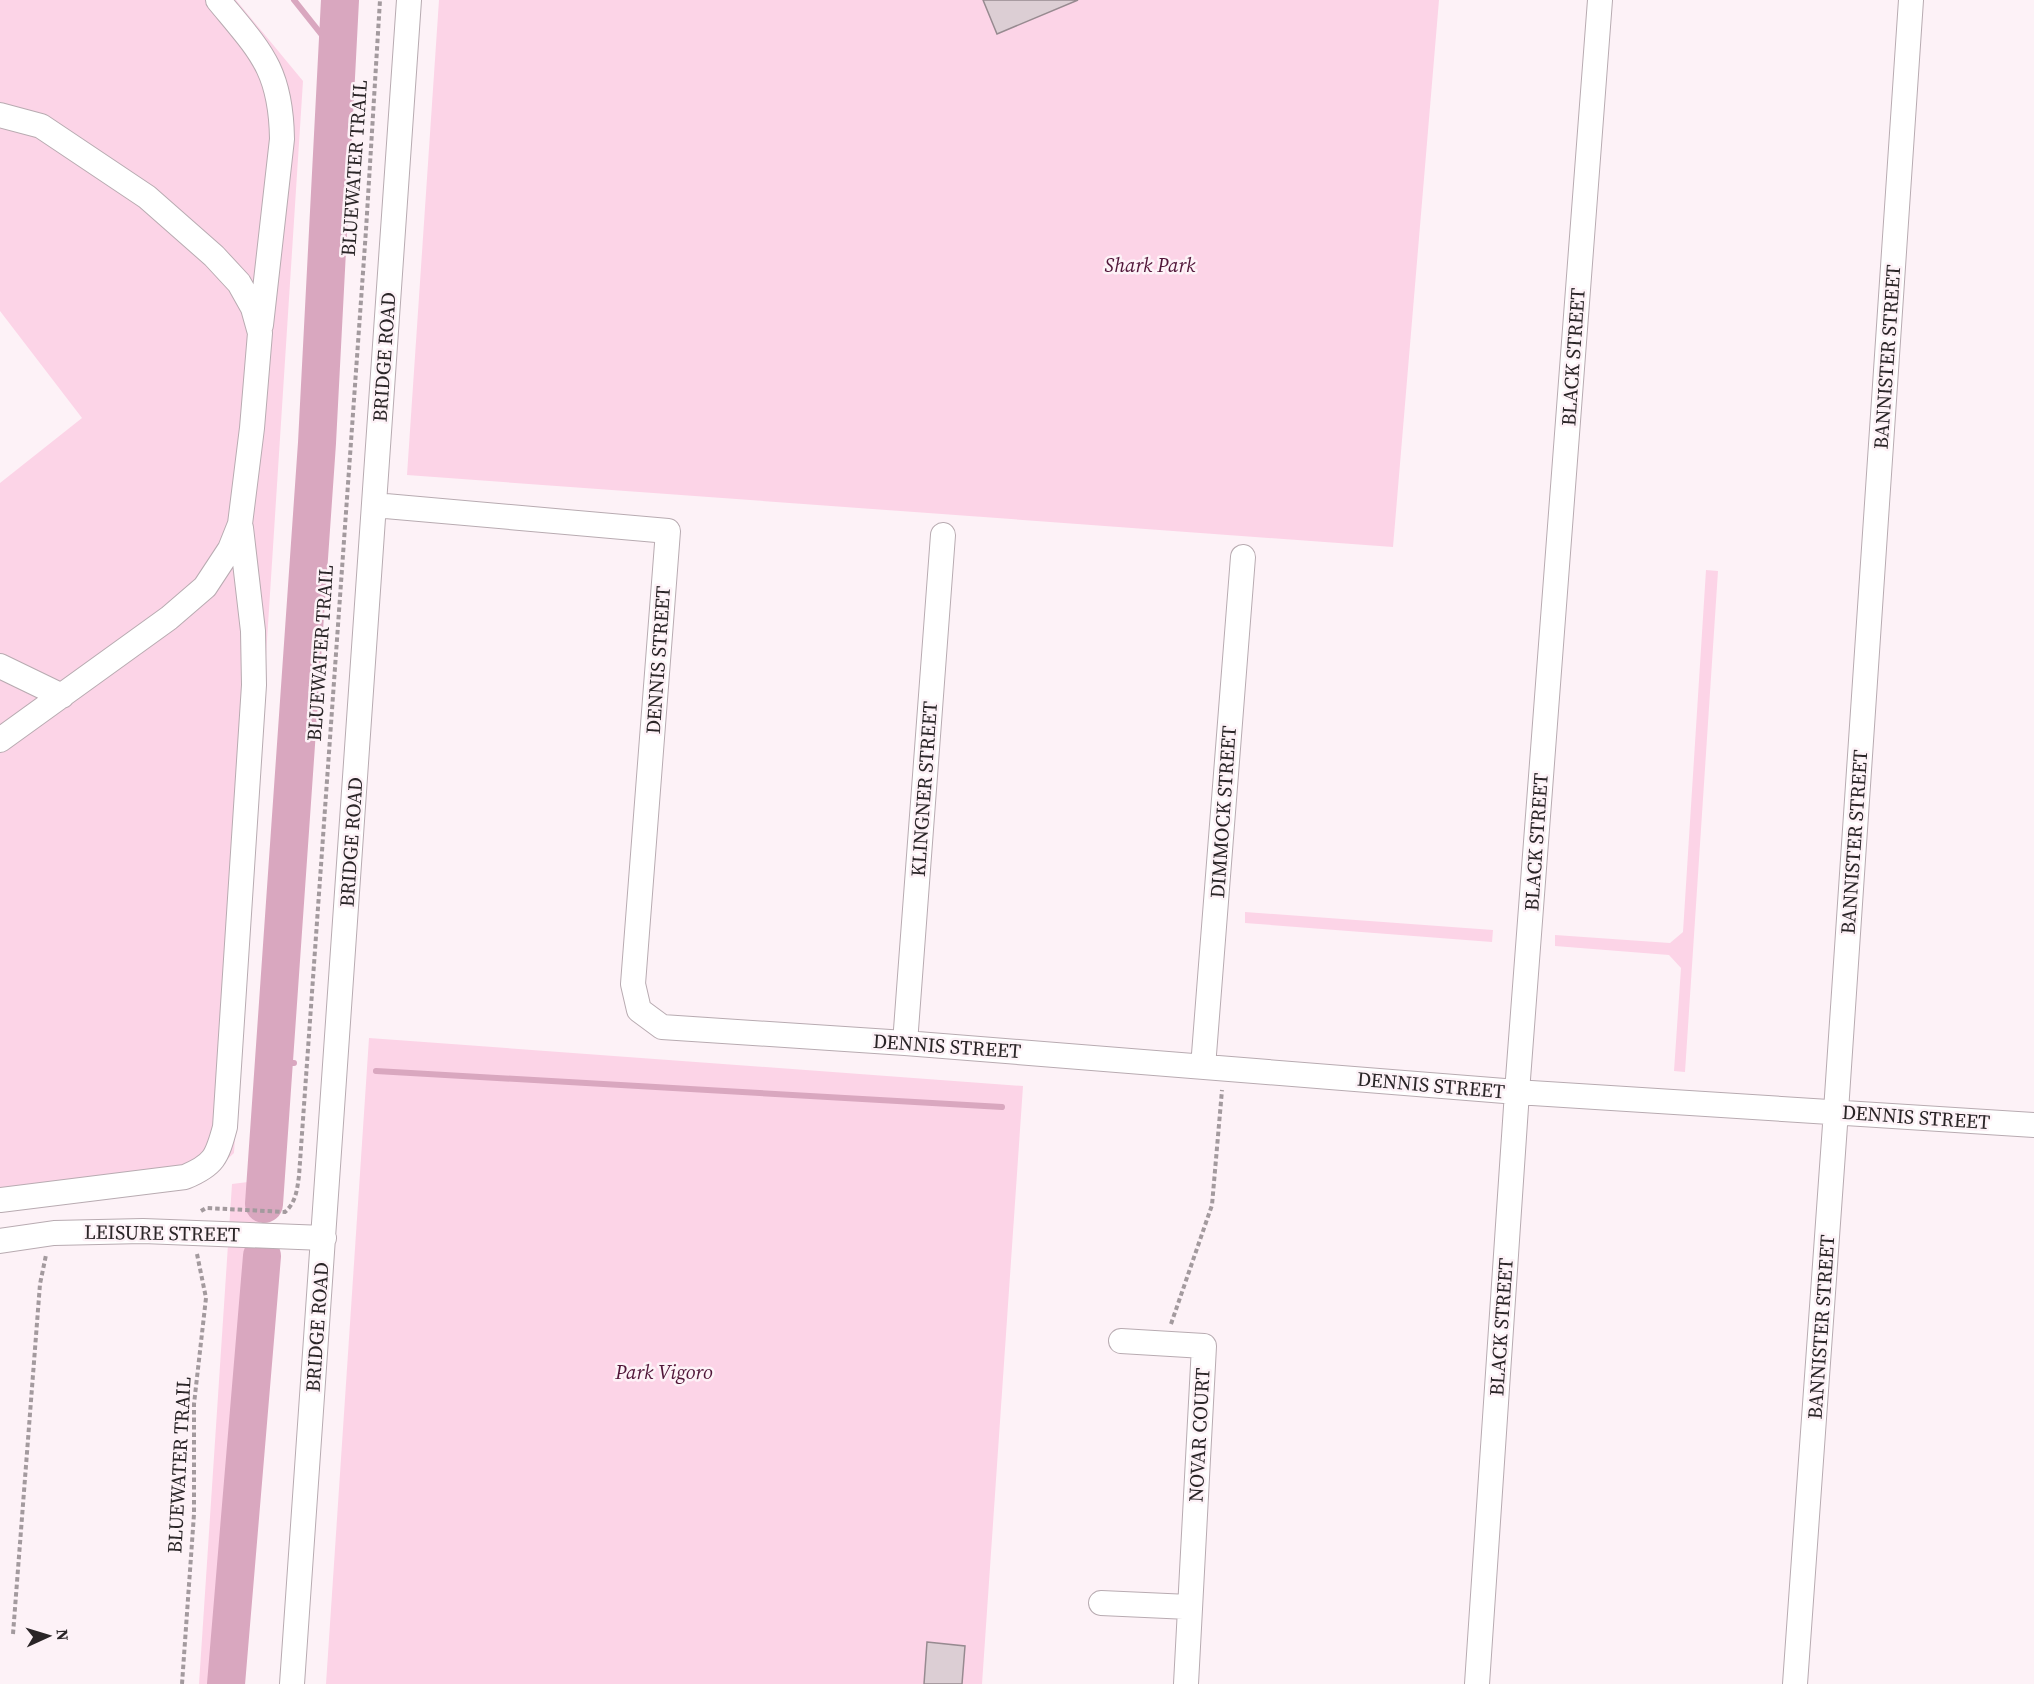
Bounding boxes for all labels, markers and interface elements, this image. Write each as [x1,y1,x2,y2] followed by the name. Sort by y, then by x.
[334,79,374,257] street label: BLUEWATER TRAIL
[1104,251,1196,279] park label: Shark Park
[1867,264,1907,450] street label: BANNISTER STREET
[1554,287,1592,427] street label: BLACK STREET
[365,291,403,423] street label: BRIDGE ROAD
[300,564,340,742] street label: BLUEWATER TRAIL
[639,585,677,735] street label: DENNIS STREET
[904,700,944,878] street label: KLINGNER STREET
[1203,725,1243,899] street label: DIMMOCK STREET
[1834,749,1874,935] street label: BANNISTER STREET
[1517,772,1555,912] street label: BLACK STREET
[332,776,370,908] street label: BRIDGE ROAD
[872,1027,1022,1065] street label: DENNIS STREET
[1356,1065,1506,1105] street label: DENNIS STREET
[1841,1098,1991,1136] street label: DENNIS STREET
[84,1218,240,1248] street label: LEISURE STREET
[1801,1234,1841,1420] street label: BANNISTER STREET
[1482,1257,1520,1397] street label: BLACK STREET
[298,1261,336,1393] street label: BRIDGE ROAD
[614,1358,713,1386] park label: Park Vigoro
[1182,1367,1216,1503] street label: NOVAR COURT
[160,1376,198,1554] street label: BLUEWATER TRAIL
[18,1606,78,1666] north arrow
[52,1628,74,1642] text: N

